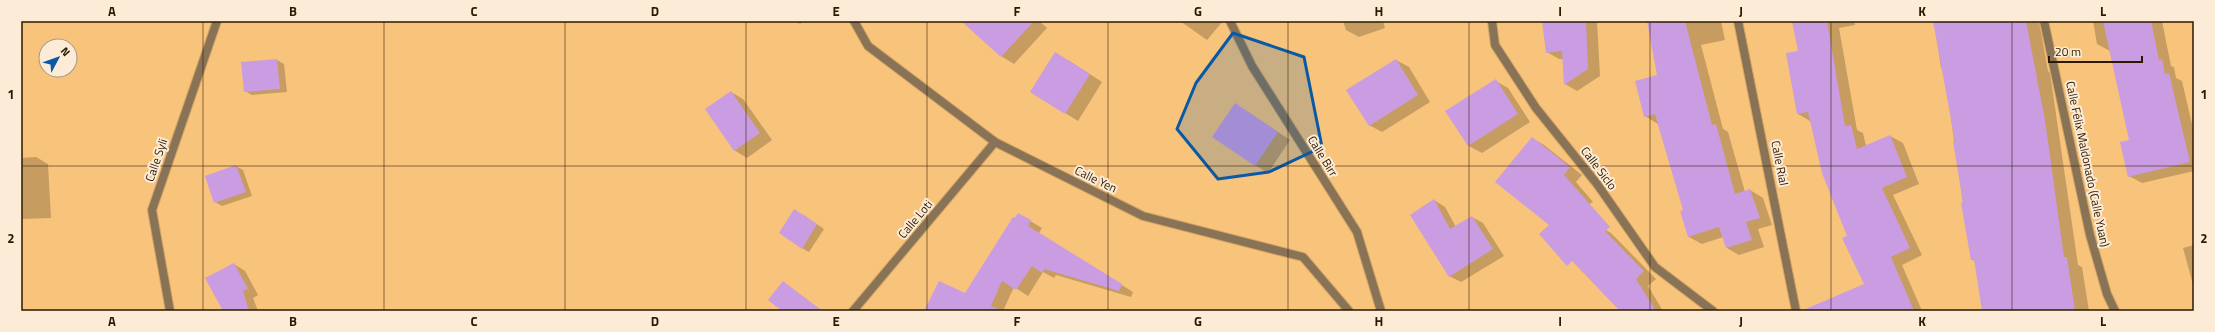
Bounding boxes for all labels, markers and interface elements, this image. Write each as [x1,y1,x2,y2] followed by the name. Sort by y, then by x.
[108,1,116,21] text: A
[289,1,297,21] text: B
[470,1,478,21] text: C
[651,1,659,21] text: D
[832,1,840,21] text: E
[1014,1,1021,21] text: F
[1194,1,1202,21] text: G
[1375,1,1383,21] text: H
[1558,1,1562,21] text: I
[1739,1,1743,21] text: J
[1918,1,1926,21] text: K
[2100,1,2106,21] text: L
[38,38,78,78] north arrow
[2049,38,2142,64] scale bar
[2055,42,2081,61] text: 20 m
[57,43,74,60] text: N
[2061,79,2115,249] street label: Calle Félix Maldonado (Calle Yuan)
[7,84,15,104] text: 1
[2200,84,2208,104] text: 1
[1303,132,1343,180] street label: Calle Birr
[140,136,172,184] street label: Calle Syli
[1766,139,1794,187] street label: Calle Rial
[1576,142,1622,194] street label: Calle Siclo
[1072,161,1120,197] street label: Calle Yen
[893,195,937,243] street label: Calle Loti
[7,228,15,248] text: 2
[2200,228,2208,248] text: 2
[108,311,116,331] text: A
[289,311,297,331] text: B
[470,311,478,331] text: C
[651,311,659,331] text: D
[832,311,840,331] text: E
[1014,311,1021,331] text: F
[1194,311,1202,331] text: G
[1375,311,1383,331] text: H
[1558,311,1562,331] text: I
[1739,311,1743,331] text: J
[1918,311,1926,331] text: K
[2100,311,2106,331] text: L

